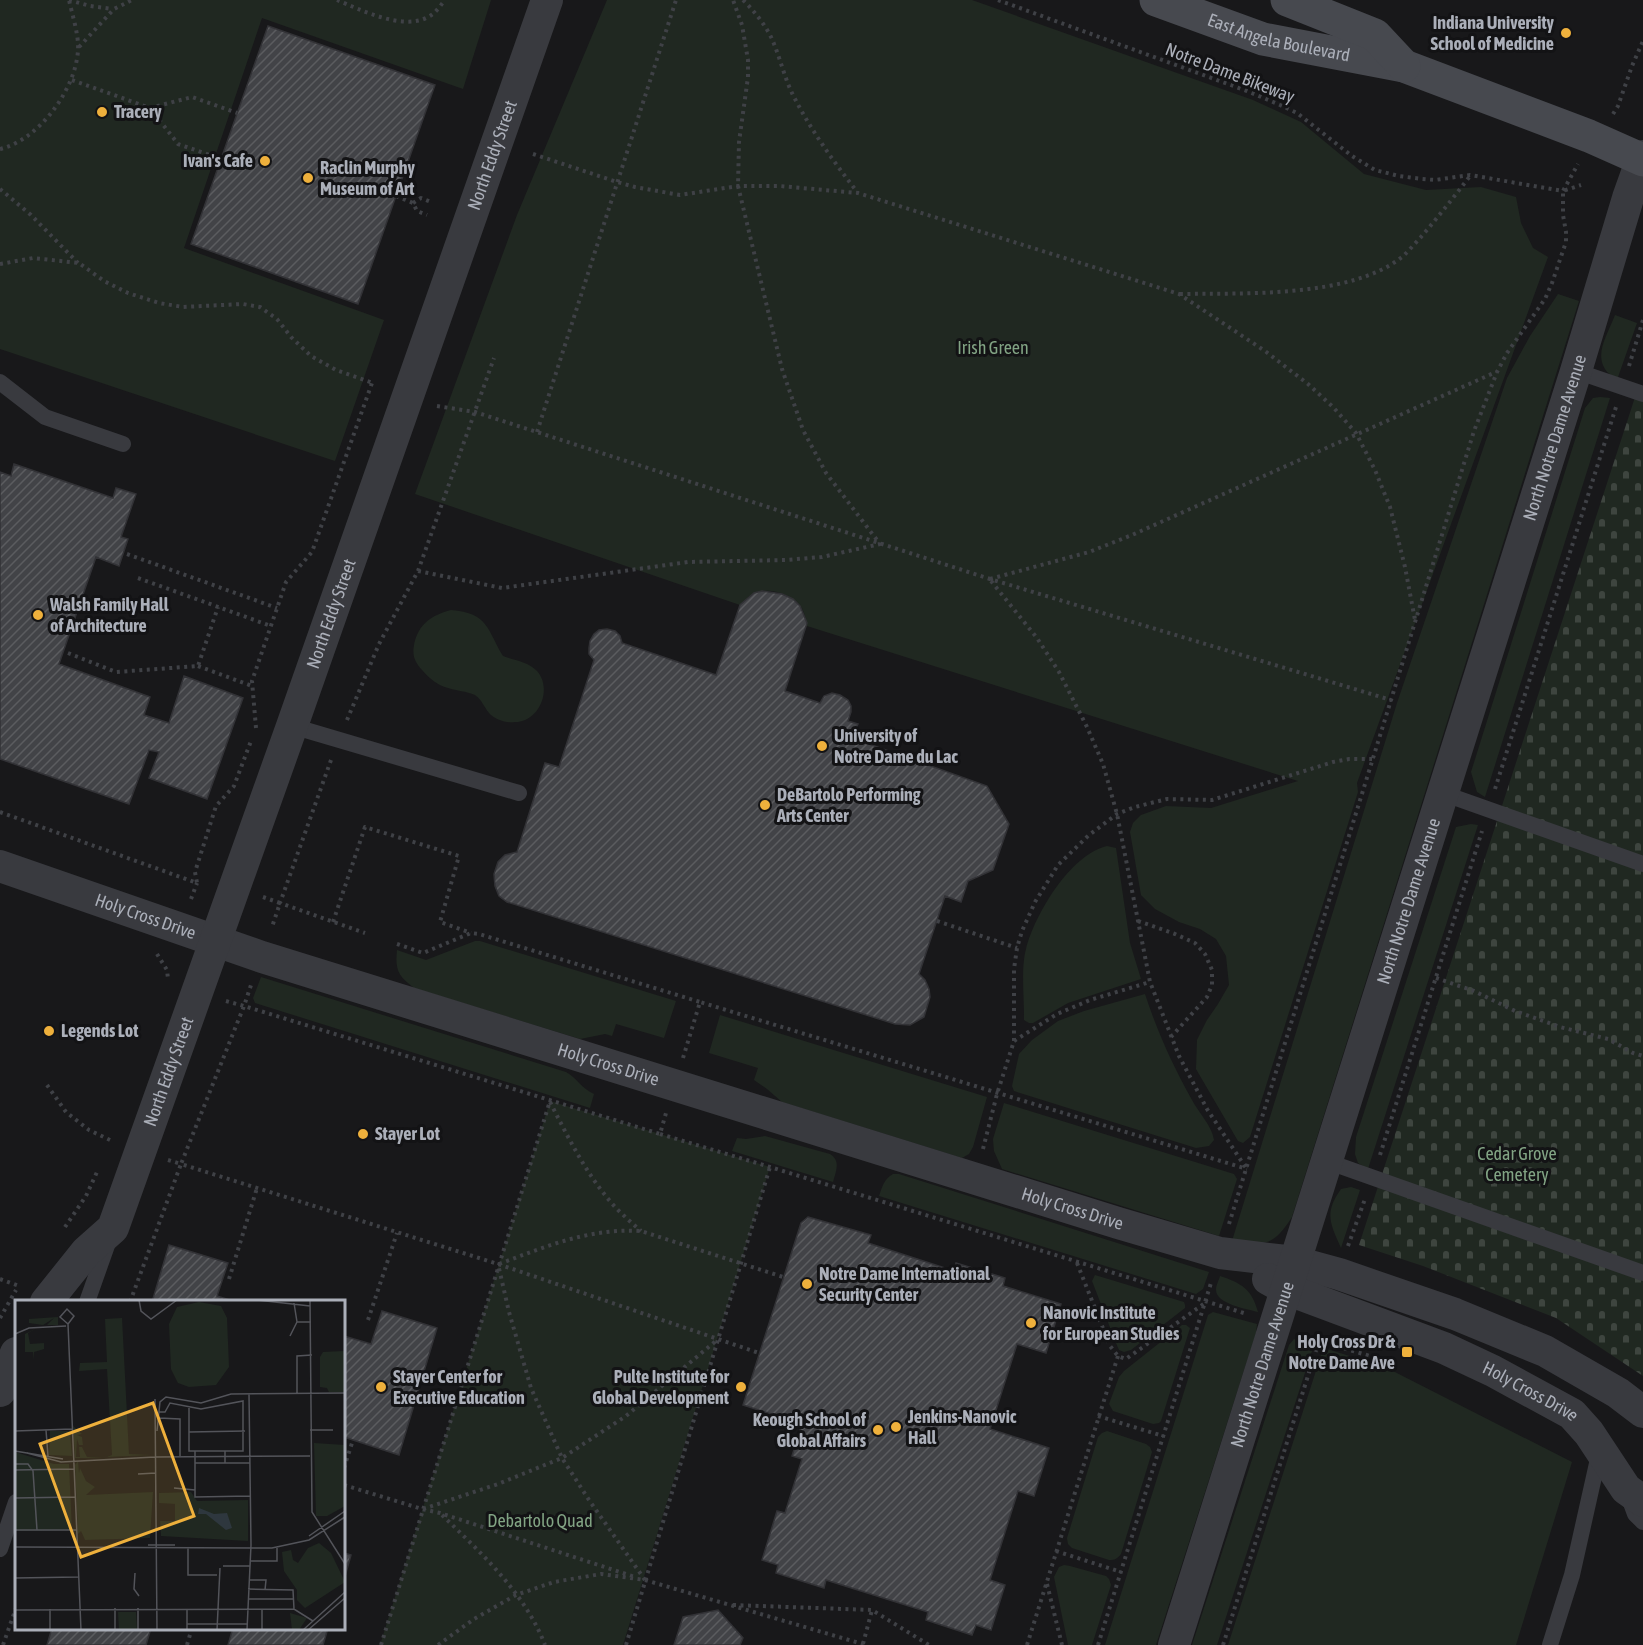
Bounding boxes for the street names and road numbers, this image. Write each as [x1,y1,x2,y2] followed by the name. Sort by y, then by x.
[1205,9,1352,65] street label: East Angela Boulevard
[1163,38,1298,107] street label: Notre Dame Bikeway
[463,97,521,213] street label: North Eddy Street
[1518,352,1590,523] street label: North Notre Dame Avenue
[302,556,360,671] street label: North Eddy Street
[1372,815,1444,987] street label: North Notre Dame Avenue
[92,889,199,943] street label: Holy Cross Drive
[139,1014,197,1129] street label: North Eddy Street
[555,1038,662,1090] street label: Holy Cross Drive
[1019,1183,1126,1234] street label: Holy Cross Drive
[1226,1279,1298,1450] street label: North Notre Dame Avenue
[1480,1357,1584,1425] street label: Holy Cross Drive

